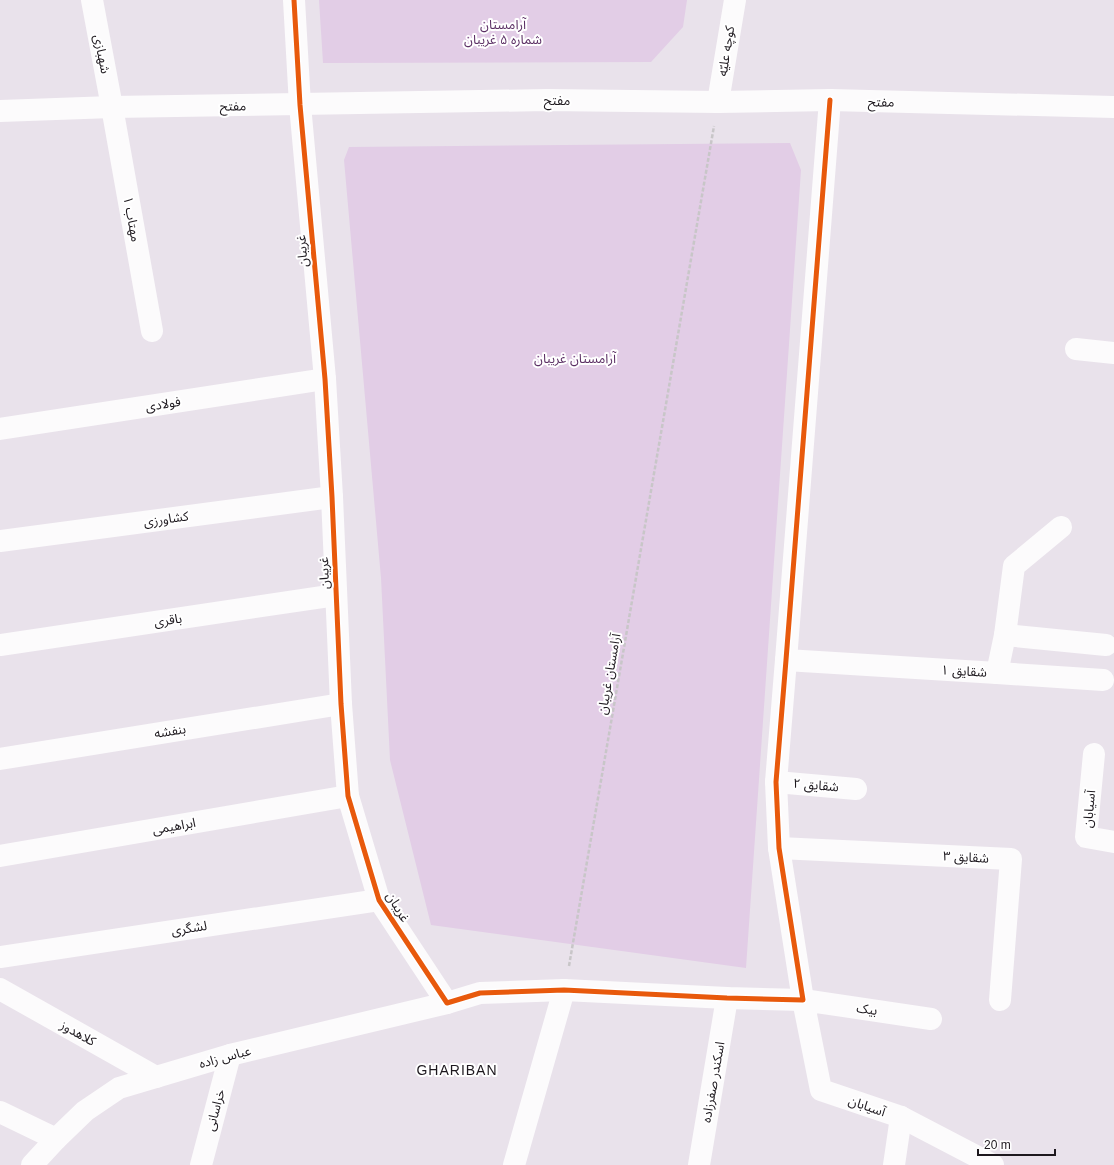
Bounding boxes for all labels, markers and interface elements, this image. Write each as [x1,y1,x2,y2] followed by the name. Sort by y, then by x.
[464,17,542,48] park label: آرامستان شماره ۵ غریبان
[715,24,739,78] street label: کوچه علیّه
[90,33,113,75] street label: شهبازی
[544,93,570,111] street label: مفتح
[868,94,895,113] street label: مفتح
[220,98,247,117] street label: مفتح
[120,195,143,243] street label: مهتاب ۱
[293,234,312,268] street label: غریبان
[534,351,617,367] park label: آرامستان غریبان
[144,394,182,415] street label: فولادی
[142,508,190,531] street label: کشاورزی
[316,556,333,589] street label: غریبان
[153,611,183,630] street label: باقری
[594,631,625,716] street label: آرامستان غریبان
[941,662,987,681] street label: شقایق ۱
[153,721,187,741] street label: بنفشه
[792,776,839,795] street label: شقایق ۲
[1080,788,1099,829] street label: آسیابان
[151,815,197,838] street label: ابراهیمی
[943,848,989,867] street label: شقایق ۳
[382,889,413,926] street label: غریبان
[170,918,208,939] street label: لشگری
[856,1000,878,1018] street label: بیک
[57,1017,99,1049] street label: کلاهدوز
[698,1040,728,1124] street label: اسکندر صفرزاده
[197,1043,253,1072] street label: عباس زاده
[416,1062,498,1078] district label: GHARIBAN
[202,1087,229,1133] street label: خراسانی
[846,1093,889,1121] street label: آسیابان
[978,1131,1055,1157] scale bar
[984,1138,1011,1152] text: 20 m

